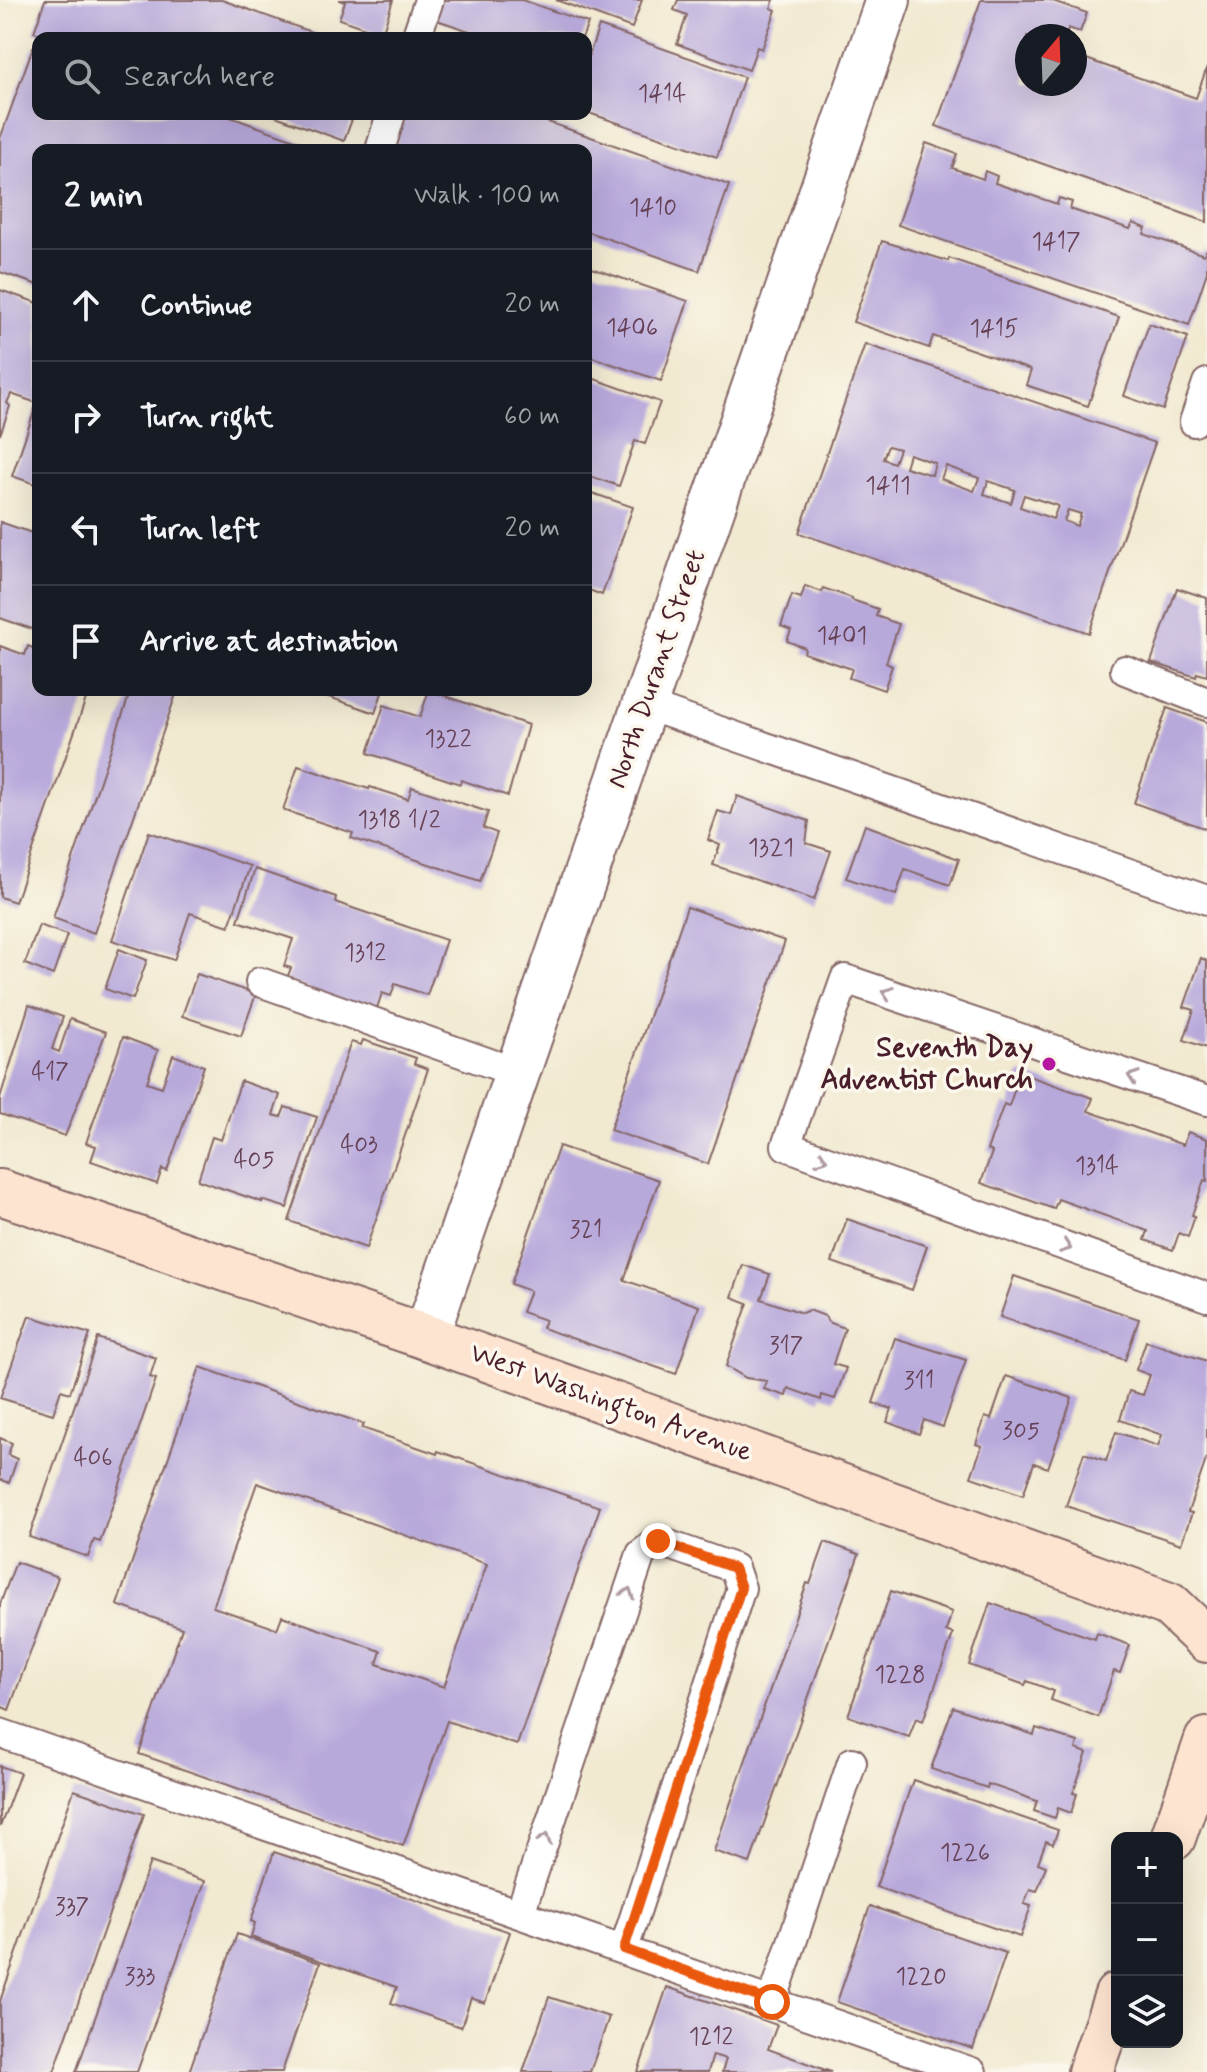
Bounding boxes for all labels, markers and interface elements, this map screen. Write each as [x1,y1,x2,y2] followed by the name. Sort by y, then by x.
[1015,24,1087,96] north arrow
[32,32,592,120] search box
[60,54,104,98] icon: search
[124,57,275,96] text: Search here
[638,79,686,110] house number: 1414
[64,174,144,219] text: 2 min
[414,179,560,213] text: Walk · 100 m
[629,193,677,224] house number: 1410
[1031,227,1081,258] house number: 1417
[64,283,108,327] icon: ahead
[140,286,252,325] text: Continue
[505,288,560,322] text: 20 m
[606,313,658,344] house number: 1406
[969,314,1019,345] house number: 1415
[64,395,108,439] icon: right
[140,398,273,437] text: Turn right
[504,400,560,434] text: 60 m
[865,471,911,502] house number: 1411
[64,507,108,551] icon: left
[140,510,260,549] text: Turn left
[505,512,560,546] text: 20 m
[599,545,715,793] street label: North Durant Street
[64,619,108,663] icon: arrive
[817,621,867,652] house number: 1401
[140,622,398,661] text: Arrive at destination
[425,724,472,755] house number: 1322
[358,805,441,836] house number: 1318 1/2
[748,833,794,864] house number: 1321
[344,938,386,969] house number: 1312
[881,987,895,1003] one-way arrow
[820,1030,1033,1099] place label: Seventh Day Adventist Church
[1040,1055,1058,1073] marker: Seventh Day Adventist Church
[31,1057,69,1088] house number: 417
[1127,1070,1141,1086] one-way arrow
[340,1130,378,1161] house number: 403
[233,1145,275,1176] house number: 405
[814,1149,828,1166] one-way arrow
[1075,1151,1119,1182] house number: 1314
[570,1215,602,1246] house number: 321
[1059,1237,1073,1253] one-way arrow
[769,1331,803,1362] house number: 317
[464,1335,757,1474] street label: West Washington Avenue
[904,1366,934,1397] house number: 311
[1002,1416,1040,1447] house number: 305
[74,1443,113,1474] house number: 406
[640,1523,676,1559] route end
[618,1587,634,1601] one-way arrow
[874,1660,926,1691] house number: 1228
[1111,1832,1183,2048] map controls
[1111,1832,1183,1904] button: +
[536,1833,552,1847] one-way arrow
[940,1838,990,1869] house number: 1226
[55,1892,89,1923] house number: 337
[1111,1904,1183,1976] button: −
[125,1962,156,1993] house number: 333
[895,1962,947,1993] house number: 1220
[1111,1976,1183,2048] button: layers
[754,1984,790,2020] route start
[689,2022,733,2053] house number: 1212

